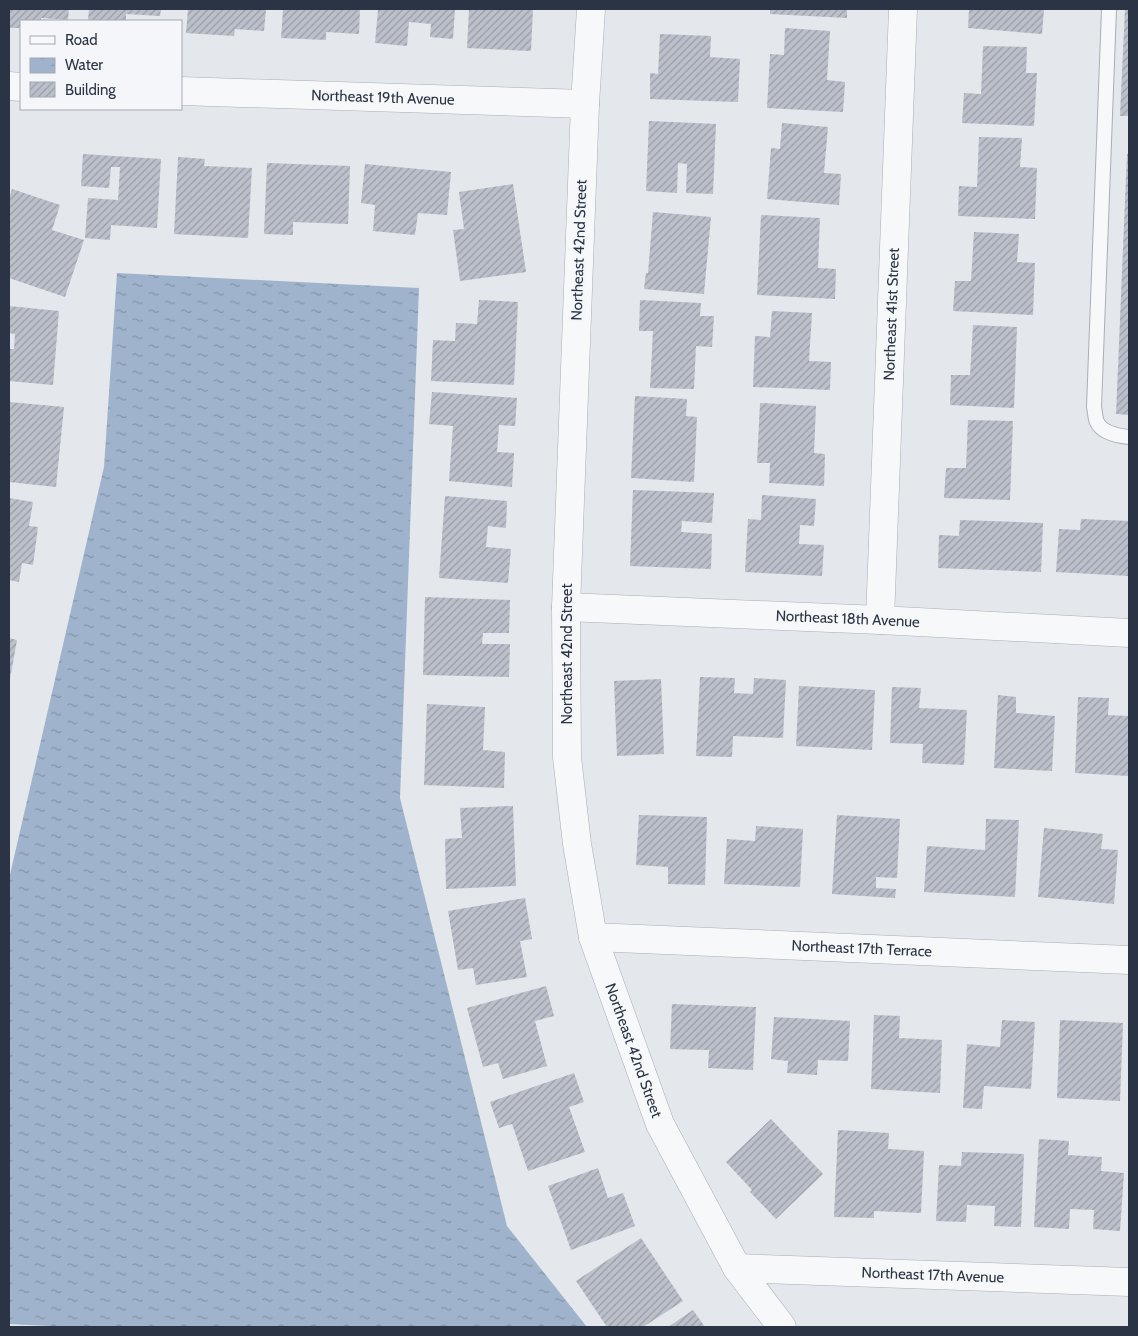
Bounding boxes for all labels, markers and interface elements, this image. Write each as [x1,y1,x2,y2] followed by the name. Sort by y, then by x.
[20,20,182,110] legend
[65,31,98,49] text: Road
[65,56,103,74] text: Water
[65,81,116,99] text: Building
[311,86,455,109] street label: Northeast 19th Avenue
[568,179,590,321] street label: Northeast 42nd Street
[880,247,903,381] street label: Northeast 41st Street
[558,583,576,725] street label: Northeast 42nd Street
[775,607,921,631] street label: Northeast 18th Avenue
[791,937,933,961] street label: Northeast 17th Terrace
[601,981,666,1120] street label: Northeast 42nd Street
[861,1263,1005,1287] street label: Northeast 17th Avenue

